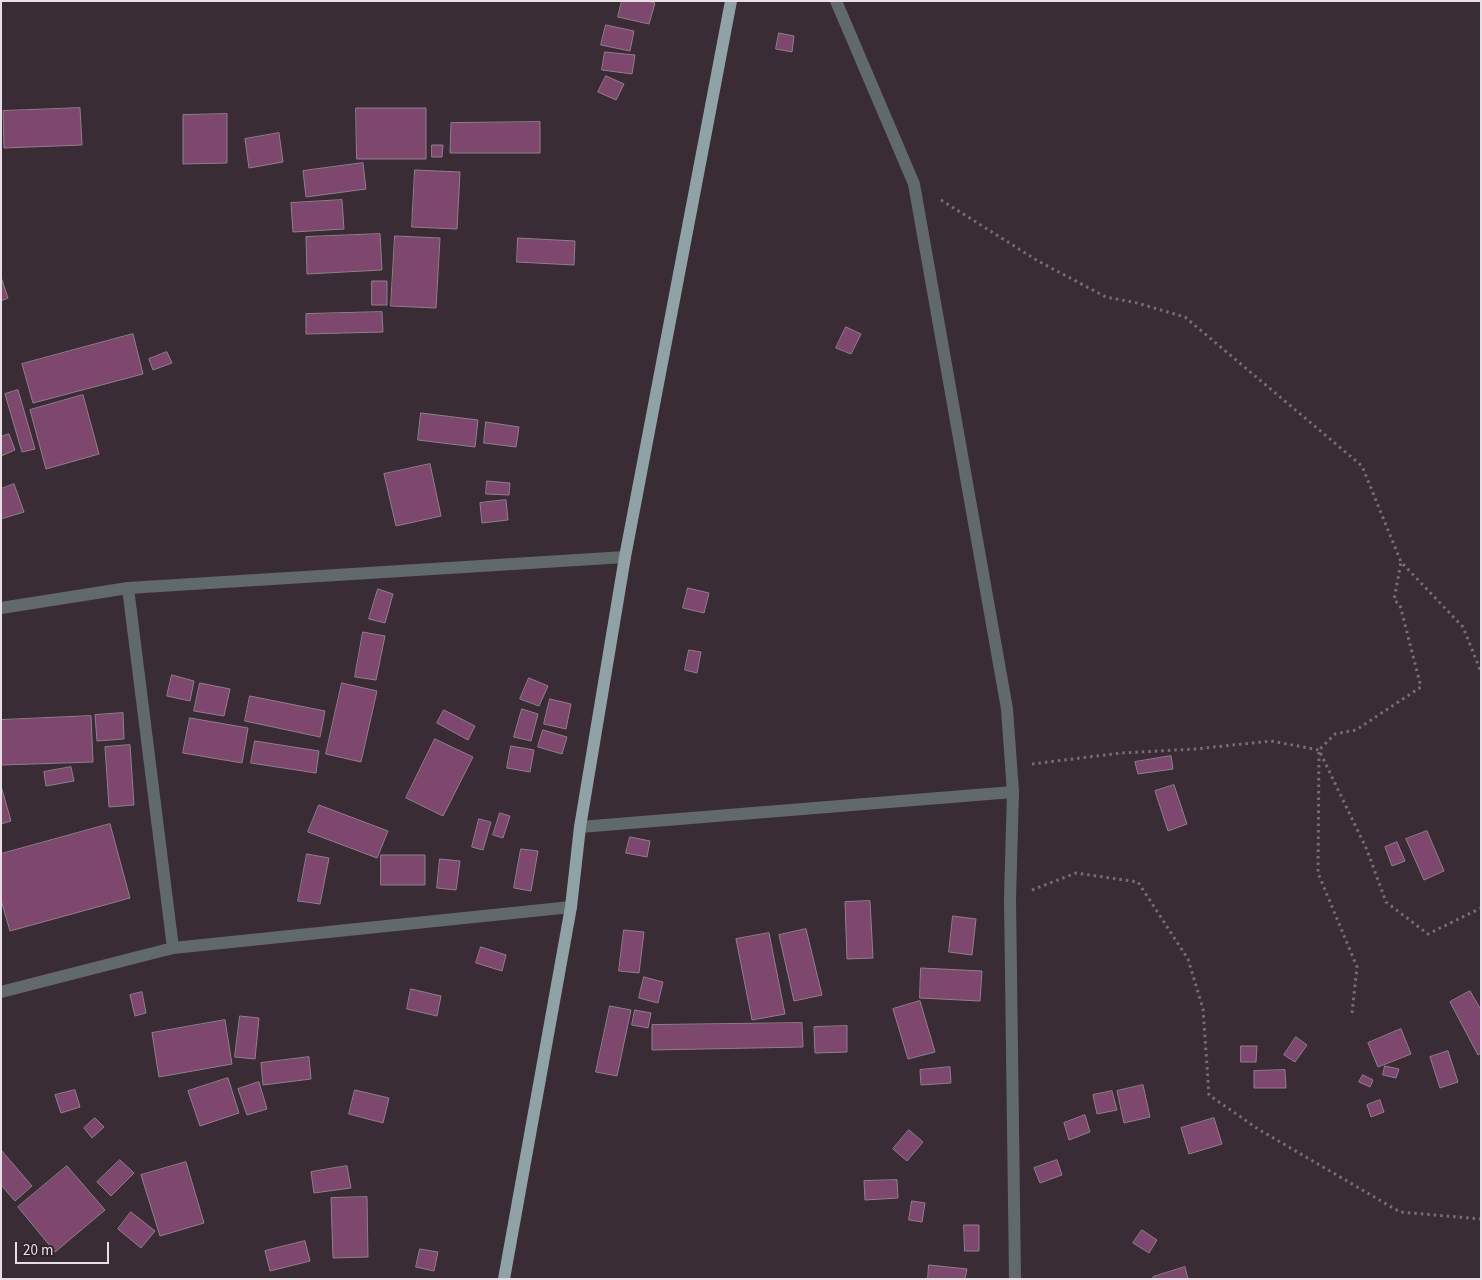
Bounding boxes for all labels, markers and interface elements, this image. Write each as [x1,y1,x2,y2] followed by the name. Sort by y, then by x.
[18,1232,111,1264] scale bar
[23,1240,53,1261] text: 20 m

